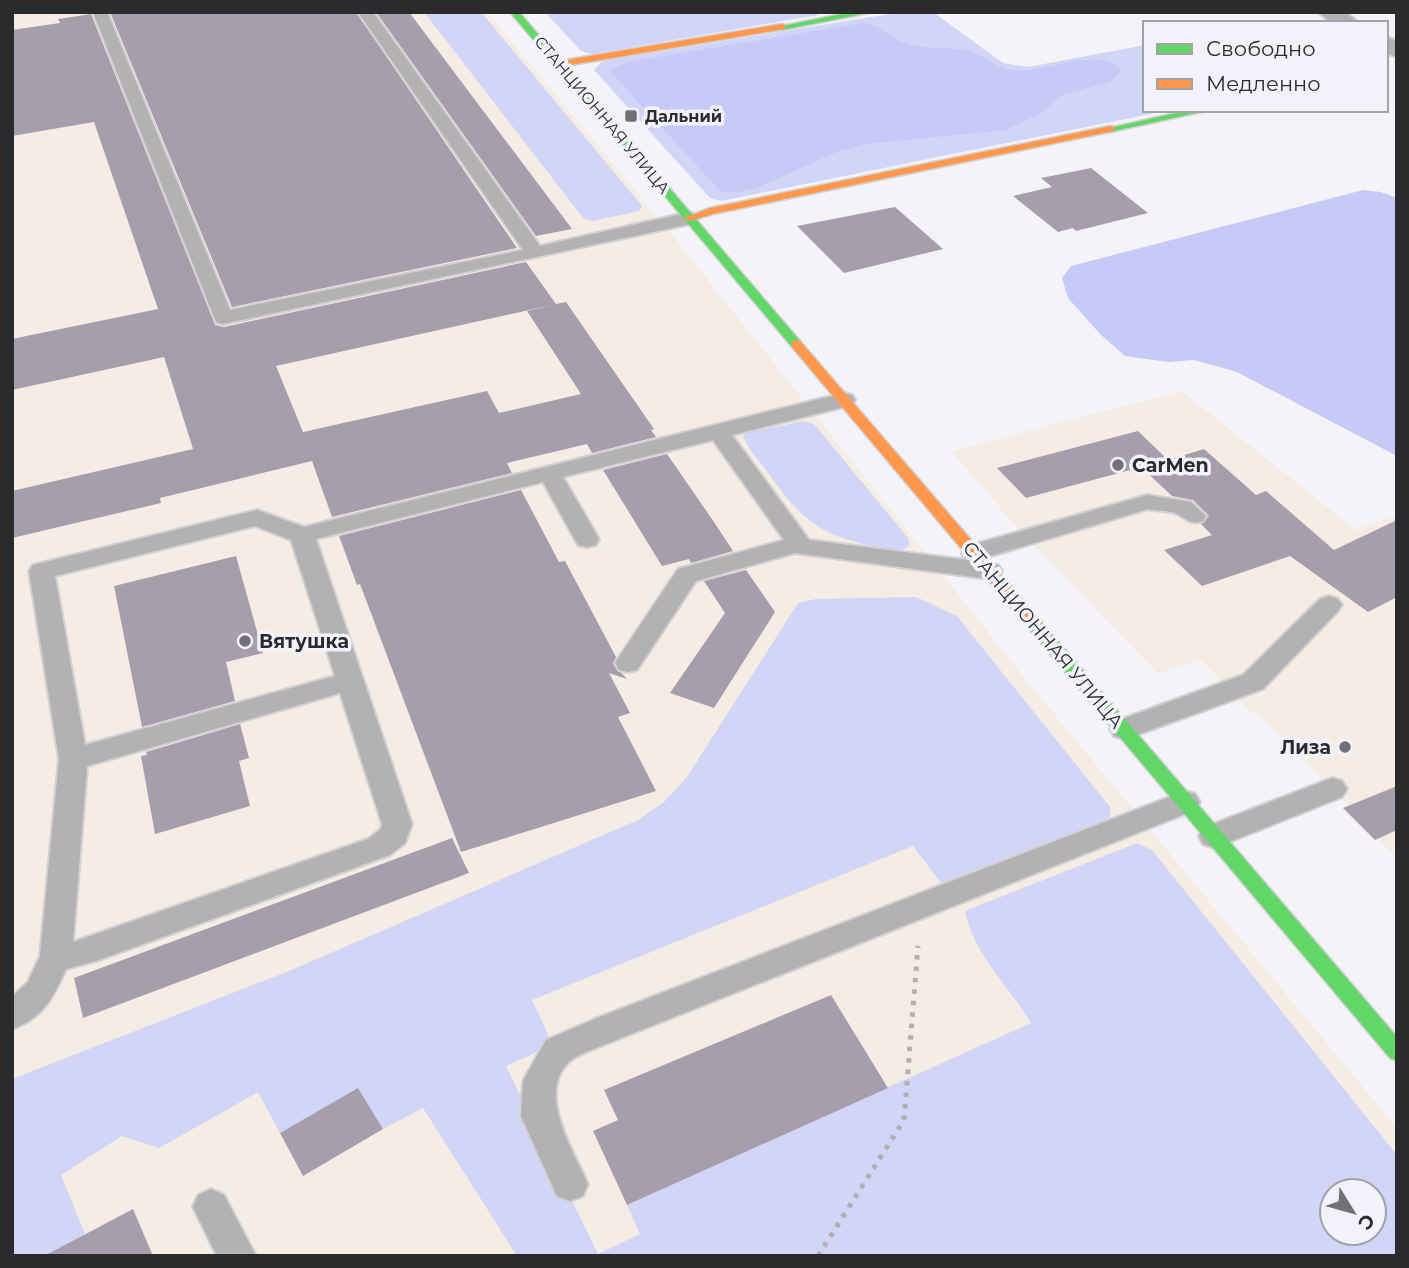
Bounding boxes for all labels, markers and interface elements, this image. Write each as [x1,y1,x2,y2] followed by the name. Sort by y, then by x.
[1143,21,1388,112] legend
[530,32,674,198] street label: СТАНЦИОННАЯ УЛИЦА
[1206,36,1316,61] text: Свободно
[1206,71,1321,96] text: Медленно
[645,107,722,126] place label: Дальний
[623,108,639,124] marker: Дальний
[1132,454,1209,477] place label: CarMen
[1110,457,1126,473] marker: CarMen
[958,537,1128,733] street label: СТАНЦИОННАЯ УЛИЦА
[259,630,349,653] place label: Вятушка
[237,633,253,649] marker: Вятушка
[1280,736,1331,759] place label: Лиза
[1337,739,1353,755] marker: Лиза
[1318,1177,1388,1247] north arrow
[1353,1209,1380,1235] text: С

